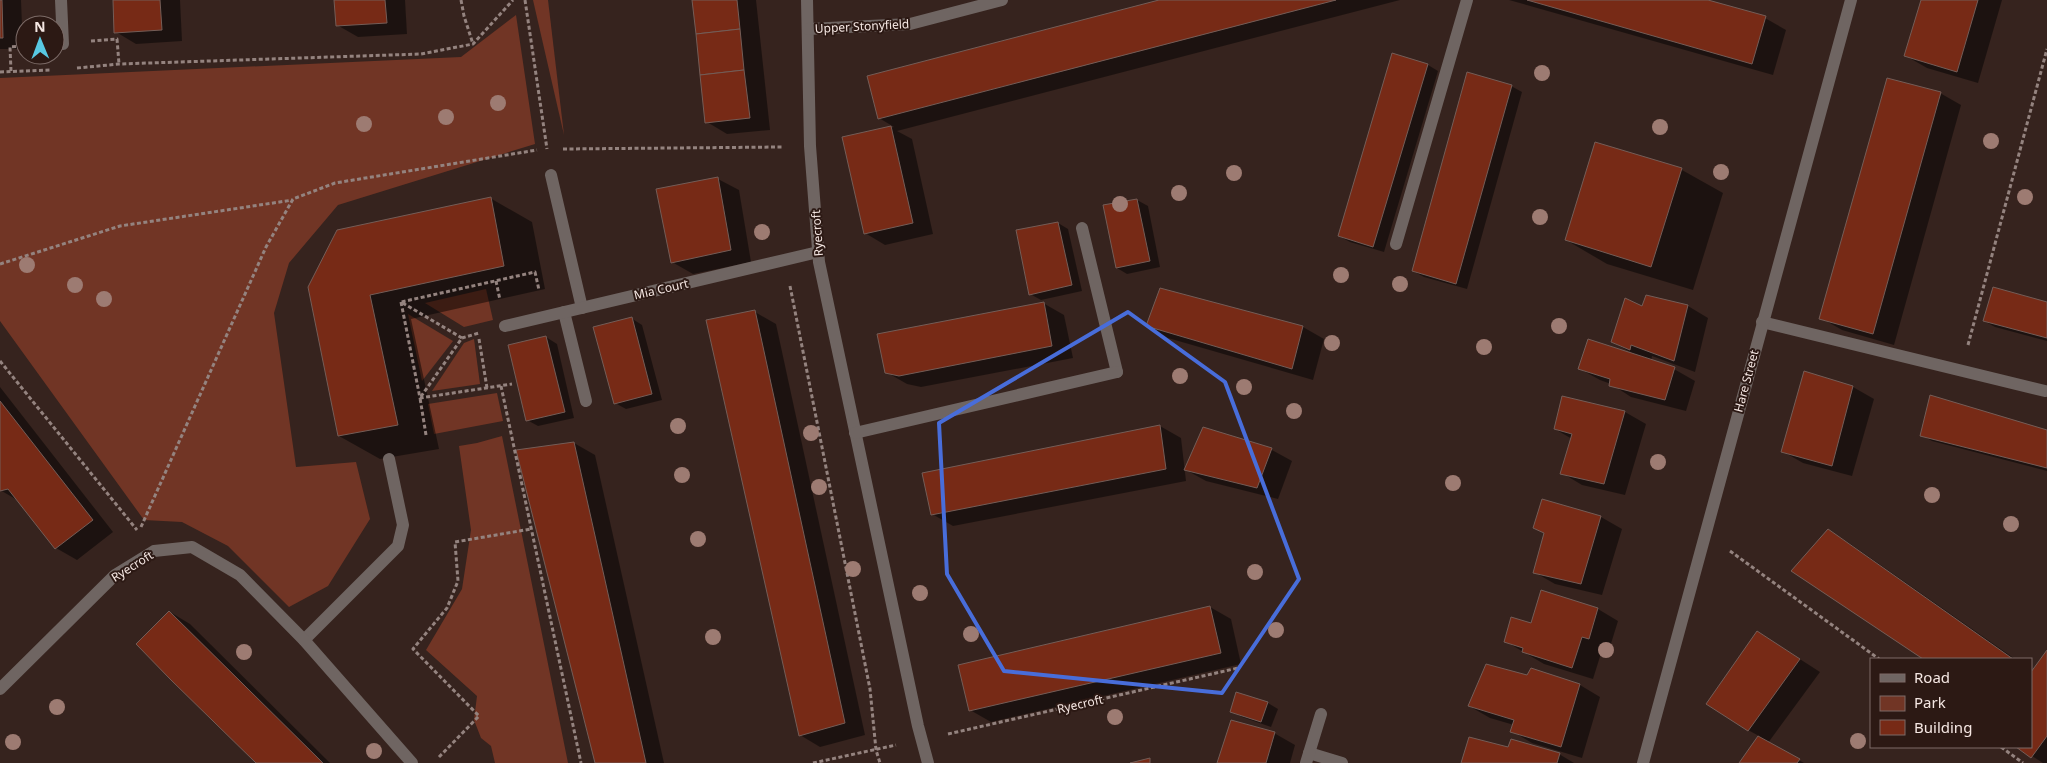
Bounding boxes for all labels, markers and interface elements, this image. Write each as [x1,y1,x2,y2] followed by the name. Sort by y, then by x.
[15,15,65,65] north arrow
[814,15,910,37] street label: Upper Stonyfield
[34,17,46,36] text: N
[807,209,827,257] street label: Ryecroft
[632,274,691,304] street label: Mia Court
[1730,347,1763,414] street label: Hare Street
[108,546,157,586] street label: Ryecroft
[1870,658,2032,748] legend
[1914,667,1950,687] text: Road
[1055,690,1105,718] street label: Ryecroft
[1914,692,1946,712] text: Park
[1914,717,1972,737] text: Building

